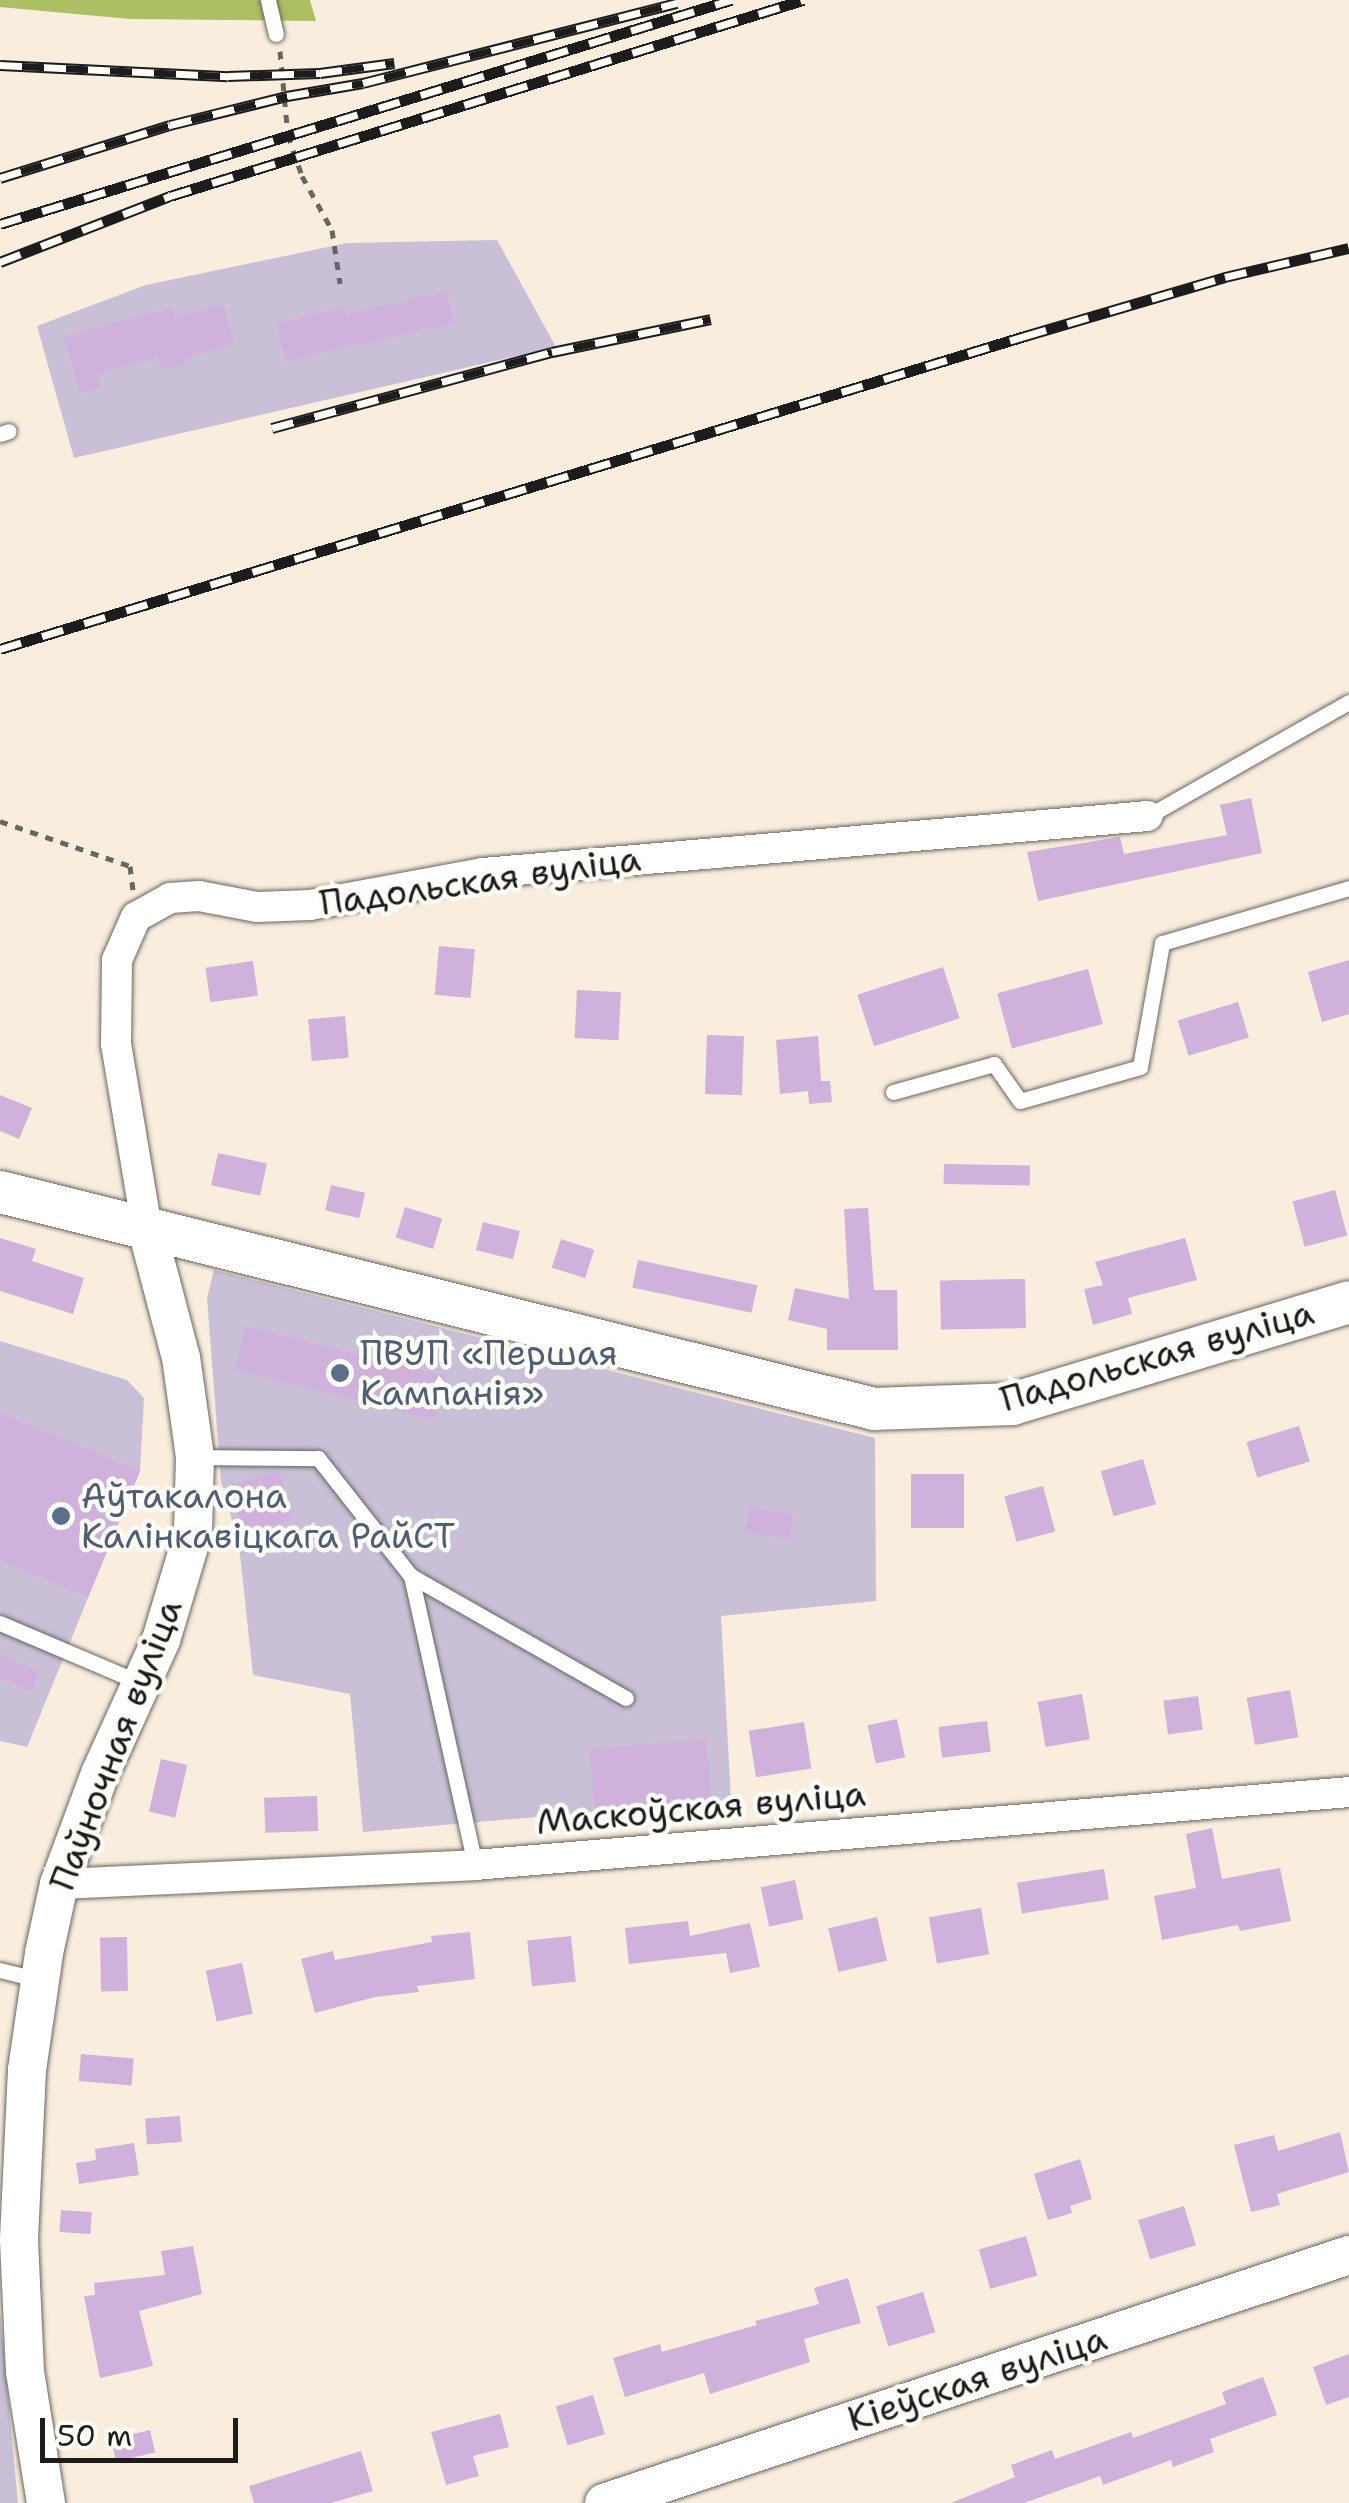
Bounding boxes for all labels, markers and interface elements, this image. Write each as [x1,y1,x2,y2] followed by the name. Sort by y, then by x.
[317,838,643,924] street label: Падольская вуліца
[996,1291,1318,1421] street label: Падольская вуліца
[360,1332,618,1414] place label: ПВУП «Першая Кампанія»
[329,1362,351,1384] marker: ПВУП «Першая Кампанія»
[81,1475,455,1557] place label: Аўтакалона Калінкавіцкага РайСТ
[50,1505,72,1527] marker: Аўтакалона Калінкавіцкага РайСТ
[41,1593,191,1897] street label: Паўночная вуліца
[535,1773,867,1843] street label: Маскоўская вуліца
[842,2317,1112,2441] street label: Кіеўская вуліца
[45,2398,242,2460] scale bar
[57,2415,132,2456] text: 50 m

